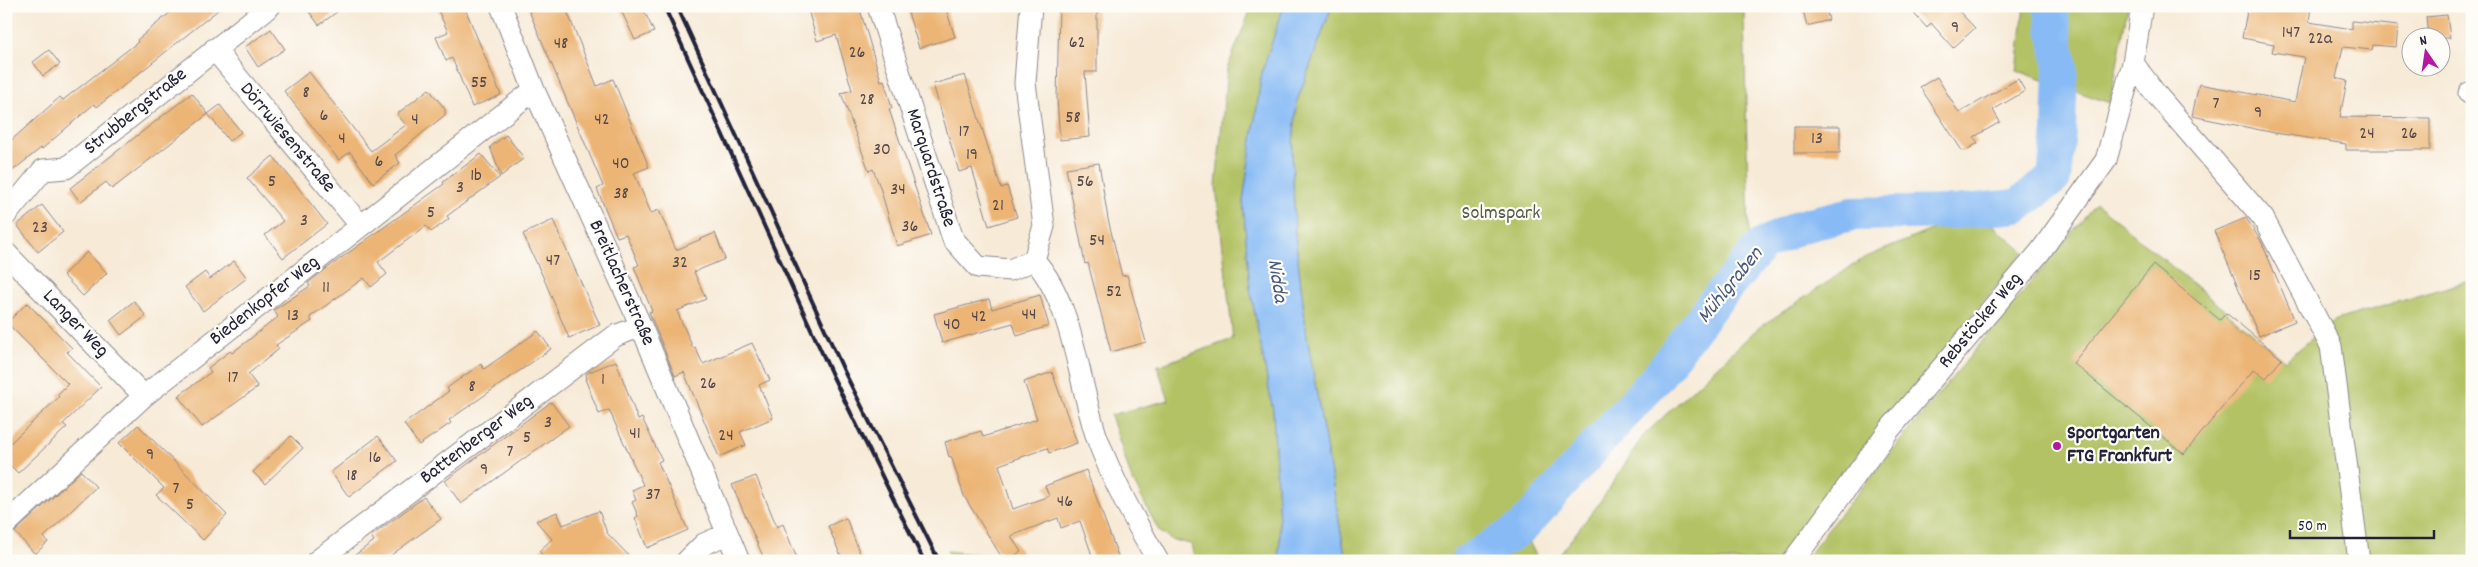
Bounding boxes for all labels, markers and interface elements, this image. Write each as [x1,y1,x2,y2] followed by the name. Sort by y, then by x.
[1951,16,1959,41] house number: 9
[2282,21,2300,46] house number: 147
[2308,27,2333,52] house number: 22a
[2400,28,2450,78] north arrow
[1069,31,1085,56] house number: 62
[2418,31,2429,52] text: N
[554,32,568,57] house number: 48
[849,41,865,66] house number: 26
[78,62,194,162] street label: Strubbergstraße
[471,71,487,96] house number: 55
[232,77,342,200] street label: Dörrwiesenstraße
[302,81,310,106] house number: 8
[859,88,875,113] house number: 28
[2213,92,2220,117] house number: 7
[2254,101,2262,126] house number: 9
[320,104,328,129] house number: 6
[898,105,962,231] street label: Marquardstraße
[1065,106,1081,131] house number: 58
[411,108,419,133] house number: 4
[594,108,610,133] house number: 42
[959,120,970,145] house number: 17
[2359,122,2375,147] house number: 24
[2401,122,2417,147] house number: 26
[338,127,346,152] house number: 4
[1811,127,1823,152] house number: 13
[873,138,891,163] house number: 30
[966,143,978,168] house number: 19
[375,150,383,175] house number: 6
[612,152,630,177] house number: 40
[470,164,482,189] house number: 1b
[268,170,276,195] house number: 5
[1076,170,1094,195] house number: 56
[456,176,464,201] house number: 3
[890,178,906,203] house number: 34
[613,182,629,207] house number: 38
[992,194,1004,219] house number: 21
[1462,200,1540,228] park label: Solmspark
[427,201,435,226] house number: 5
[300,209,308,234] house number: 3
[902,215,918,240] house number: 36
[32,216,48,241] house number: 23
[581,216,661,351] street label: Breitlacherstraße
[1089,229,1105,254] house number: 54
[1691,240,1772,331] water label: Mühlgraben
[204,249,326,353] street label: Biedenkopfer Weg
[546,249,560,274] house number: 47
[672,251,688,276] house number: 32
[1258,257,1294,306] water label: Nidda
[2249,264,2261,289] house number: 15
[1932,267,2030,375] street label: Rebstöcker Weg
[322,276,330,301] house number: 11
[1106,280,1122,305] house number: 52
[35,284,115,364] street label: Langer Weg
[1022,303,1036,328] house number: 44
[287,304,299,329] house number: 13
[971,305,987,330] house number: 42
[943,313,961,338] house number: 40
[228,366,239,391] house number: 17
[601,368,605,393] house number: 1
[700,372,716,397] house number: 26
[468,375,476,400] house number: 8
[415,388,539,492] street label: Battenberger Weg
[544,411,552,436] house number: 3
[2067,420,2173,471] place label: Sportgarten FTG Frankfurt
[629,422,641,447] house number: 41
[718,424,734,449] house number: 24
[523,426,531,451] house number: 5
[507,440,514,465] house number: 7
[2051,440,2063,452] marker: Sportgarten FTG Frankfurt
[146,443,154,468] house number: 9
[369,446,381,471] house number: 16
[480,458,488,483] house number: 9
[346,464,358,489] house number: 18
[173,477,180,502] house number: 7
[646,483,661,508] house number: 37
[1057,490,1073,515] house number: 46
[186,493,194,518] house number: 5
[2290,507,2434,539] scale bar
[2298,516,2327,538] text: 50 m

